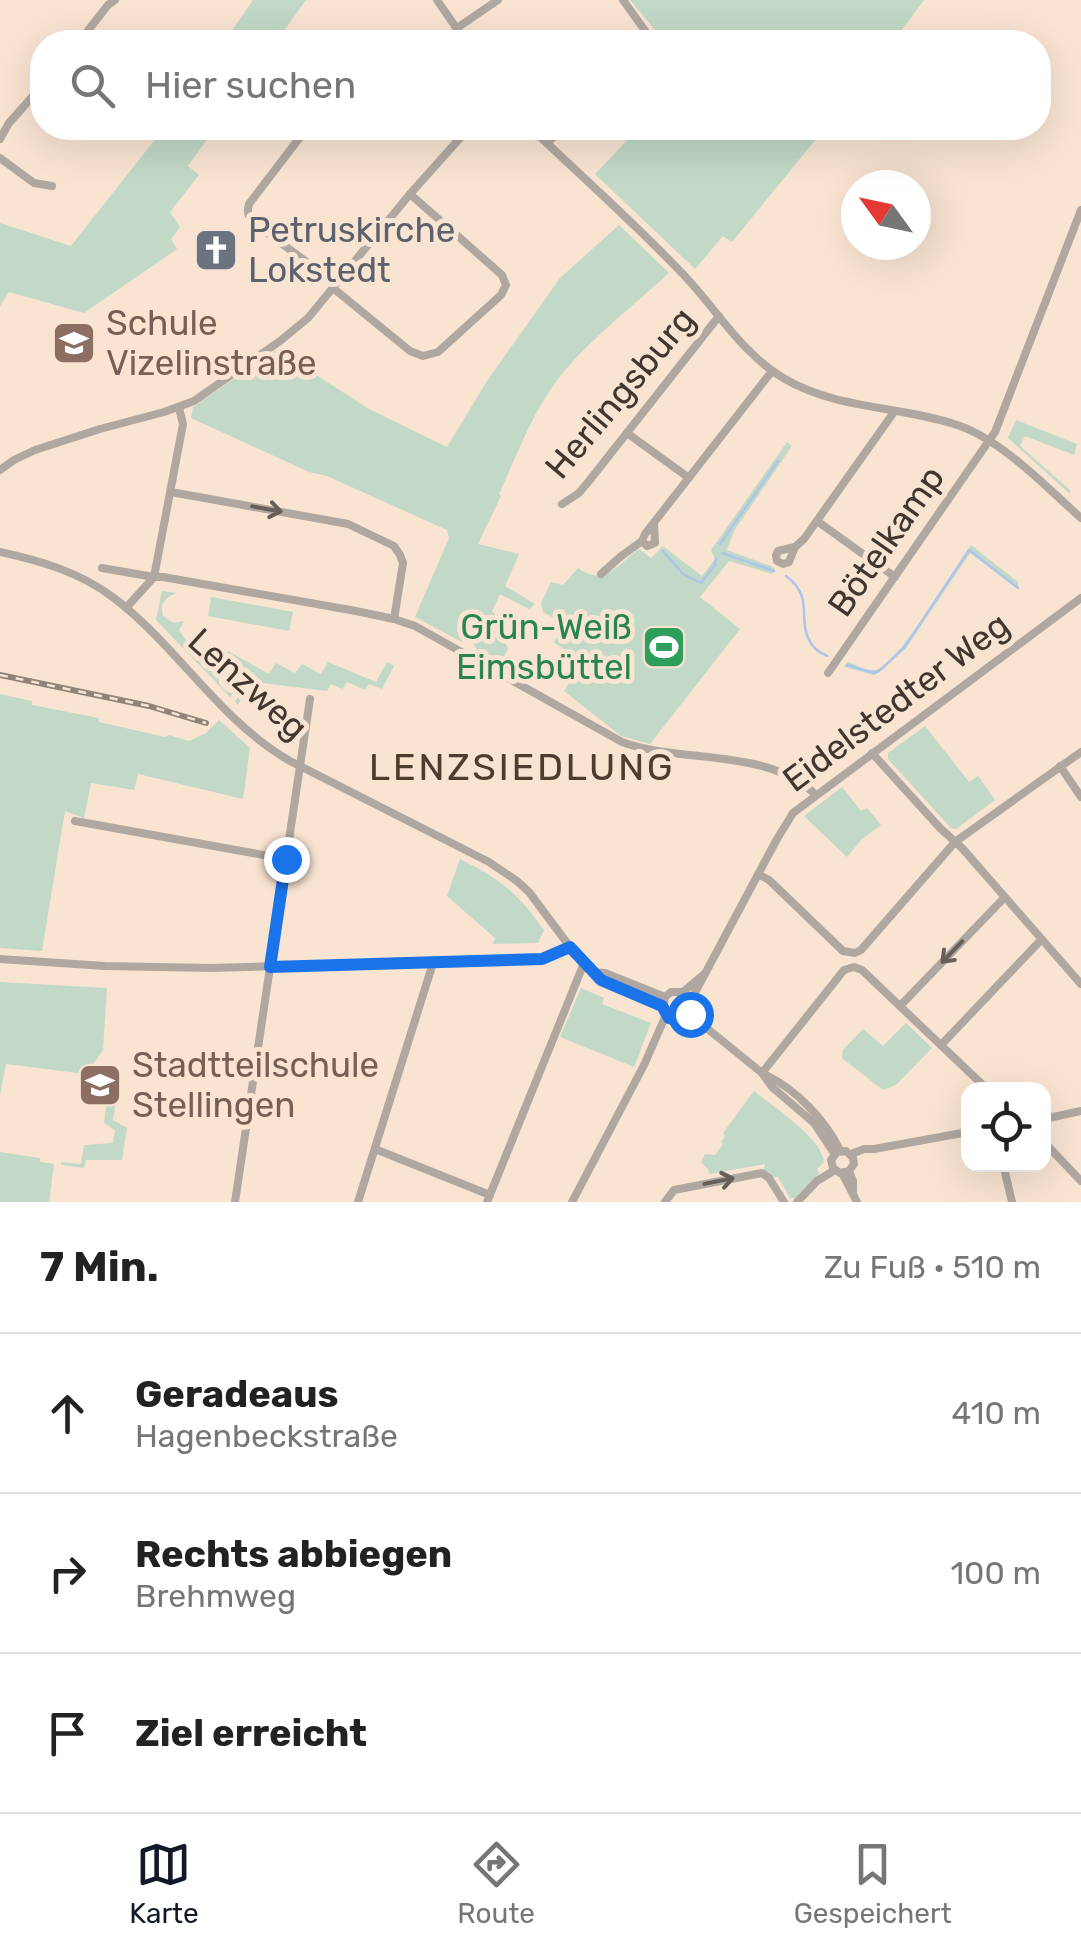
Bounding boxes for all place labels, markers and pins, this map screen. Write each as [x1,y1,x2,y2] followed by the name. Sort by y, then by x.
[248,209,455,291] place label: Petruskirche Lokstedt
[193,227,239,273] church icon: Petruskirche Lokstedt
[106,302,317,384] place label: Schule Vizelinstraße
[51,320,97,366] school or university icon: Schule Vizelinstraße
[456,606,632,688] place label: Grün-Weiß Eimsbüttel
[641,624,687,670] sports icon: Grün-Weiß Eimsbüttel
[132,1044,379,1126] place label: Stadtteilschule Stellingen
[77,1062,123,1108] school or university icon: Stadtteilschule Stellingen

